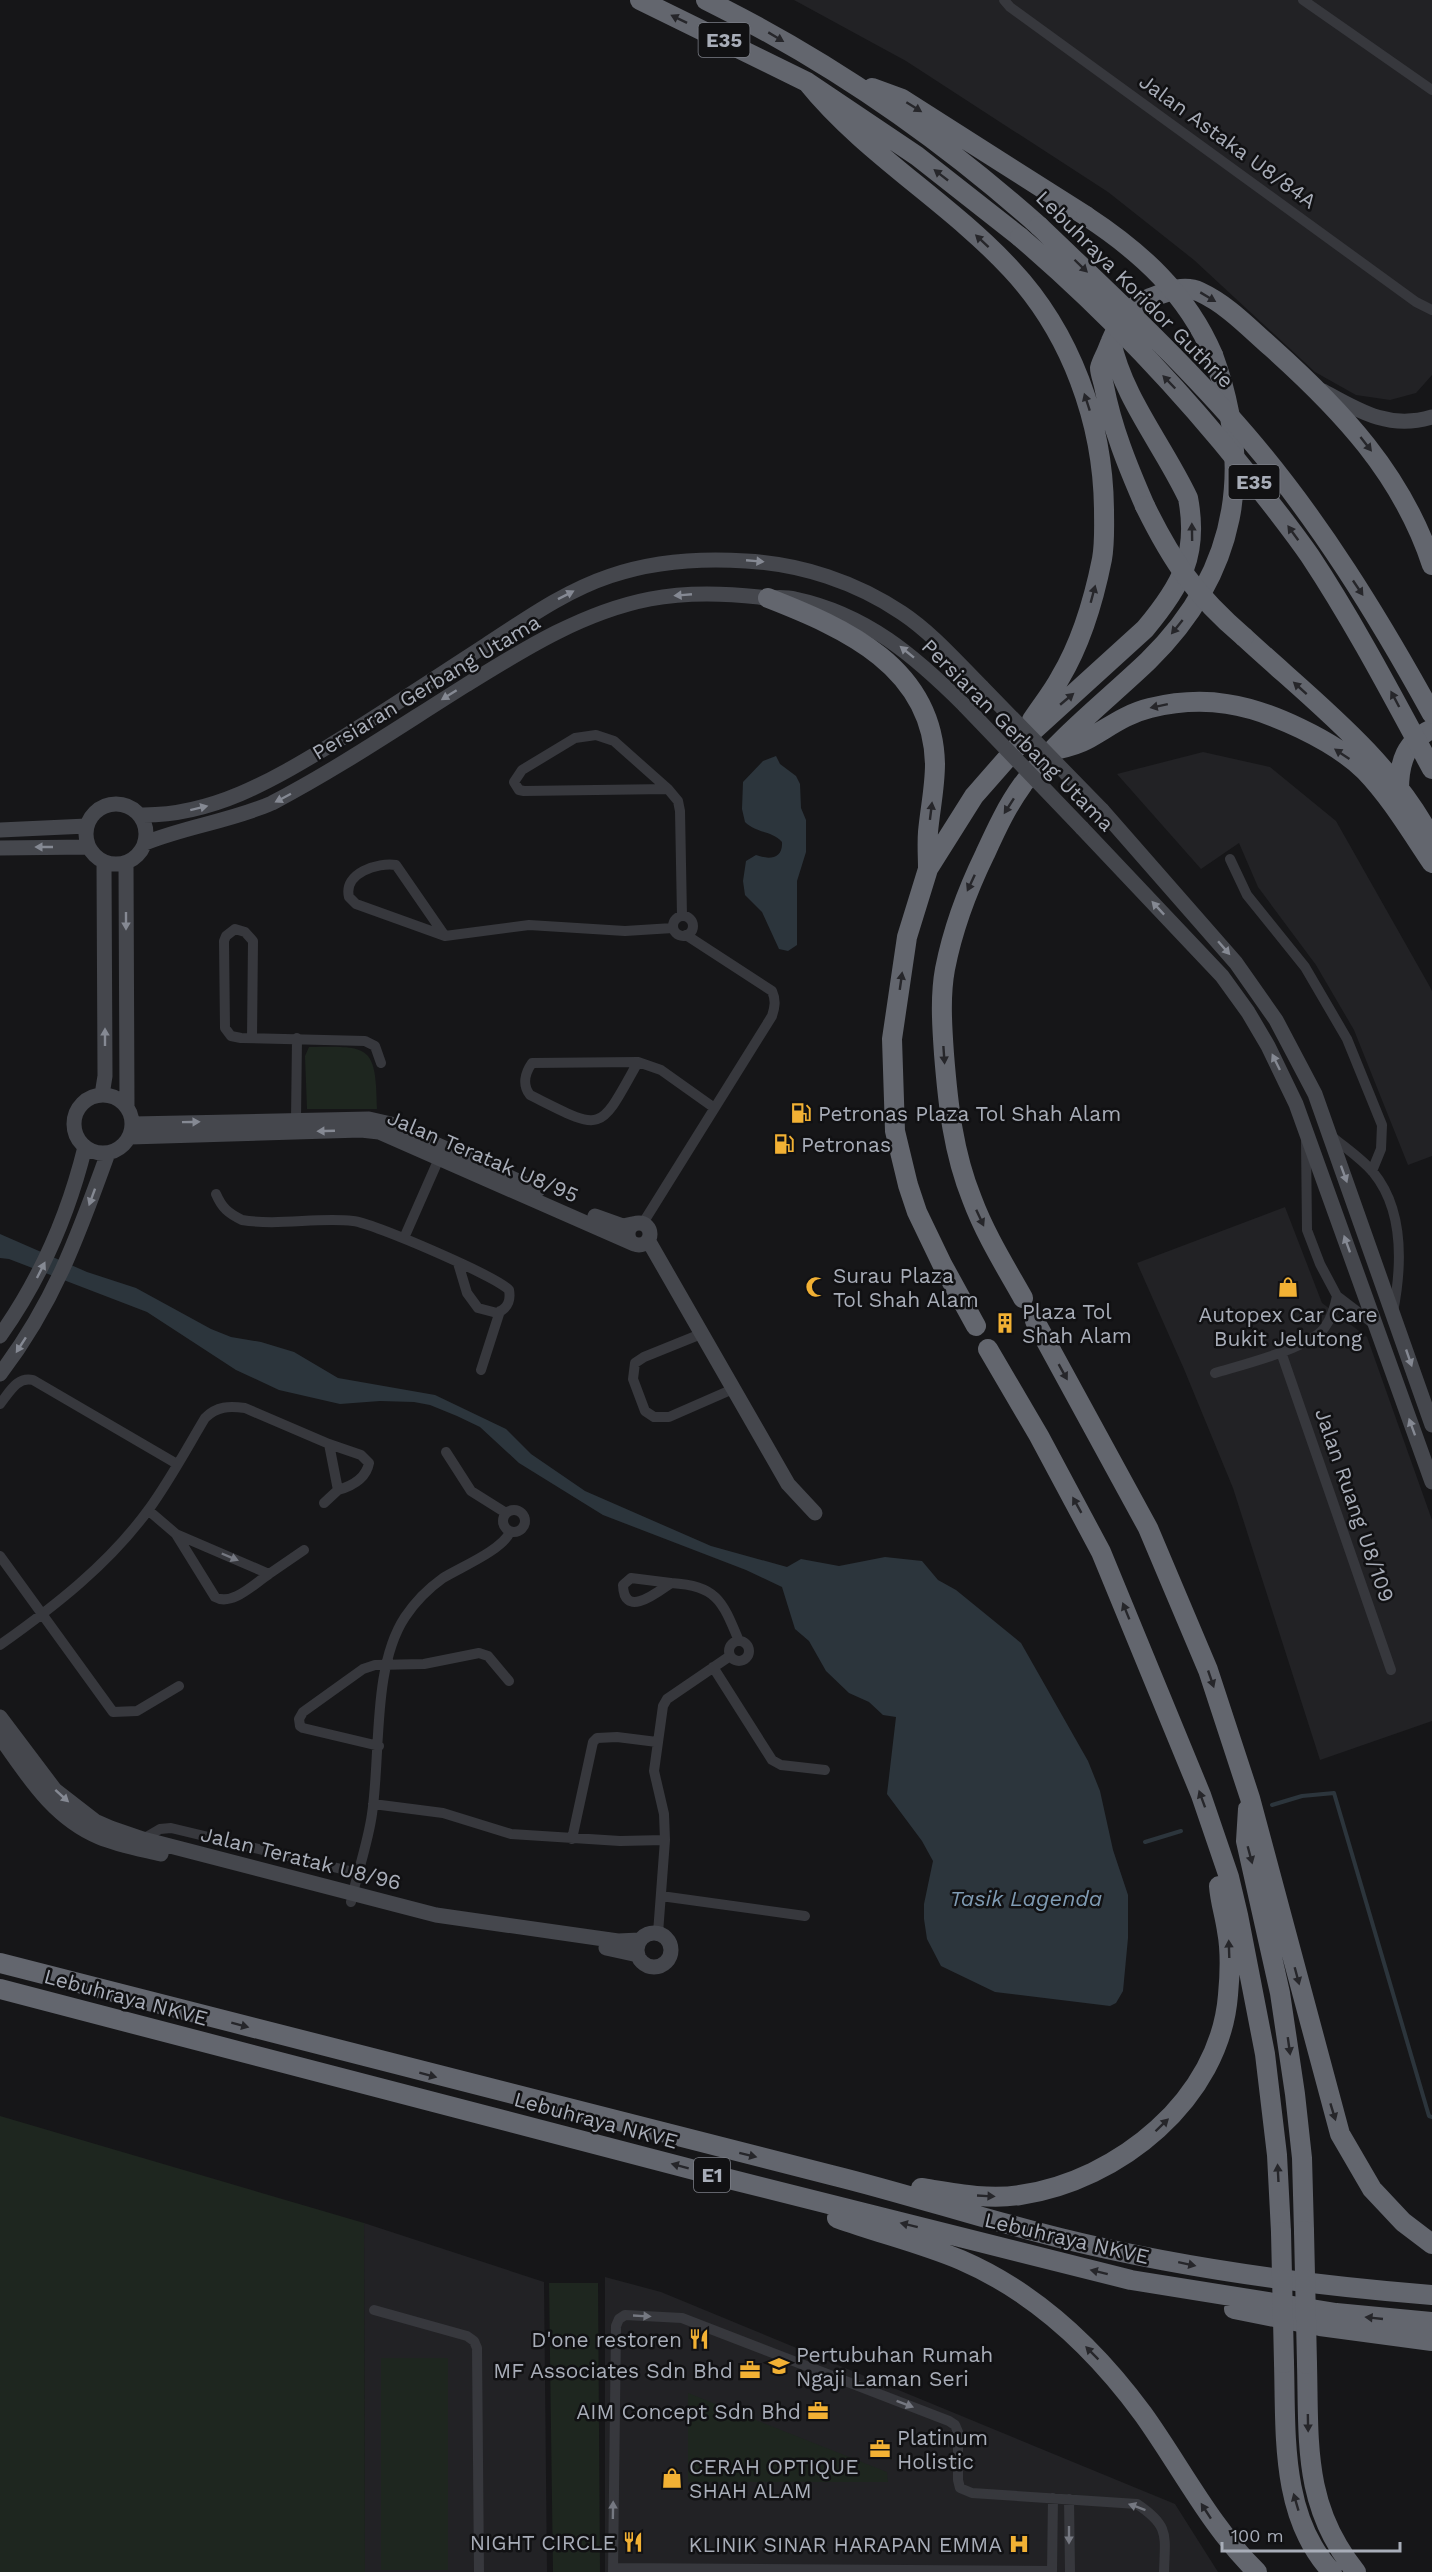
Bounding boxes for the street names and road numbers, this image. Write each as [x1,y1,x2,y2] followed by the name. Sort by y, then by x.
[698,23,750,57] road number: E35
[1134,68,1322,214] street label: Jalan Astaka U8/84A
[1031,185,1239,393] street label: Lebuhraya Koridor Guthrie
[1228,465,1280,499] road number: E35
[308,609,545,765] street label: Persiaran Gerbang Utama
[917,634,1119,836] street label: Persiaran Gerbang Utama
[384,1104,582,1208] street label: Jalan Teratak U8/95
[1310,1405,1400,1605] street label: Jalan Ruang U8/109
[198,1821,404,1895] street label: Jalan Teratak U8/96
[41,1963,211,2031] street label: Lebuhraya NKVE
[511,2086,681,2154] street label: Lebuhraya NKVE
[694,2158,730,2192] road number: E1
[982,2207,1152,2269] street label: Lebuhraya NKVE

